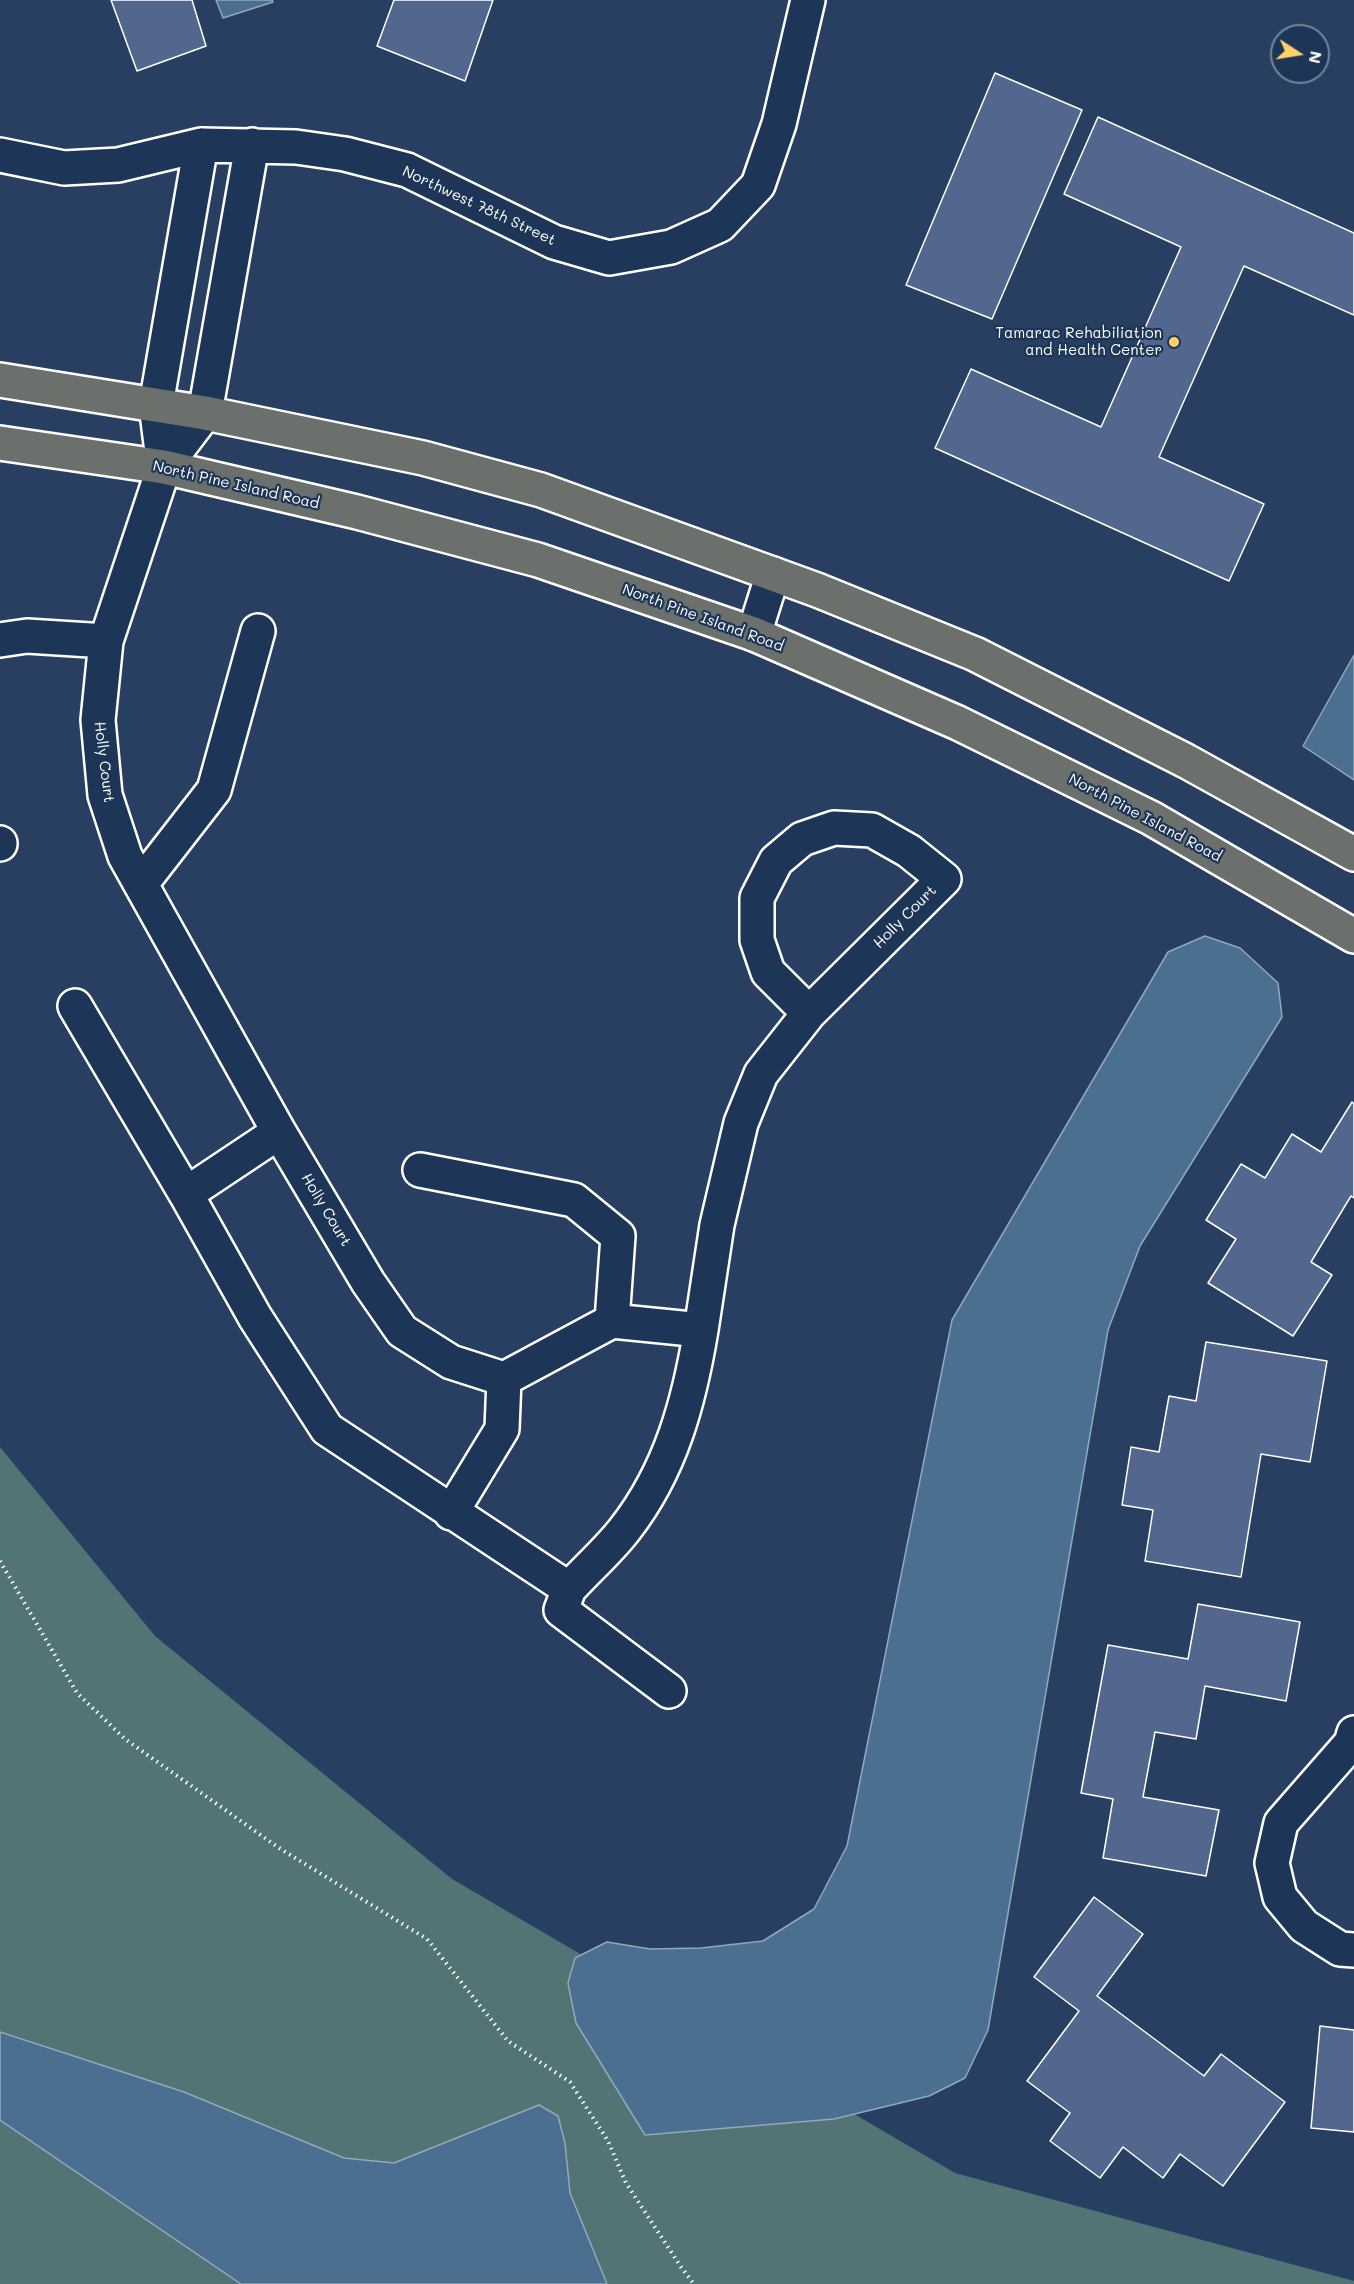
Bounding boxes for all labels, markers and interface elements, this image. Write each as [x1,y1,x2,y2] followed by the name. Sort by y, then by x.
[1270,24,1330,84] north arrow
[1305,49,1328,66] text: N
[399,163,559,249] street label: Northwest 78th Street
[996,324,1162,359] place label: Tamarac Rehabiliation and Health Center
[1167,335,1181,349] marker: Tamarac Rehabiliation and Health Center
[151,457,321,513] street label: North Pine Island Road
[620,580,786,656] street label: North Pine Island Road
[90,720,118,804] street label: Holly Court
[1066,770,1224,866] street label: North Pine Island Road
[870,882,940,952] street label: Holly Court
[297,1170,355,1250] street label: Holly Court

